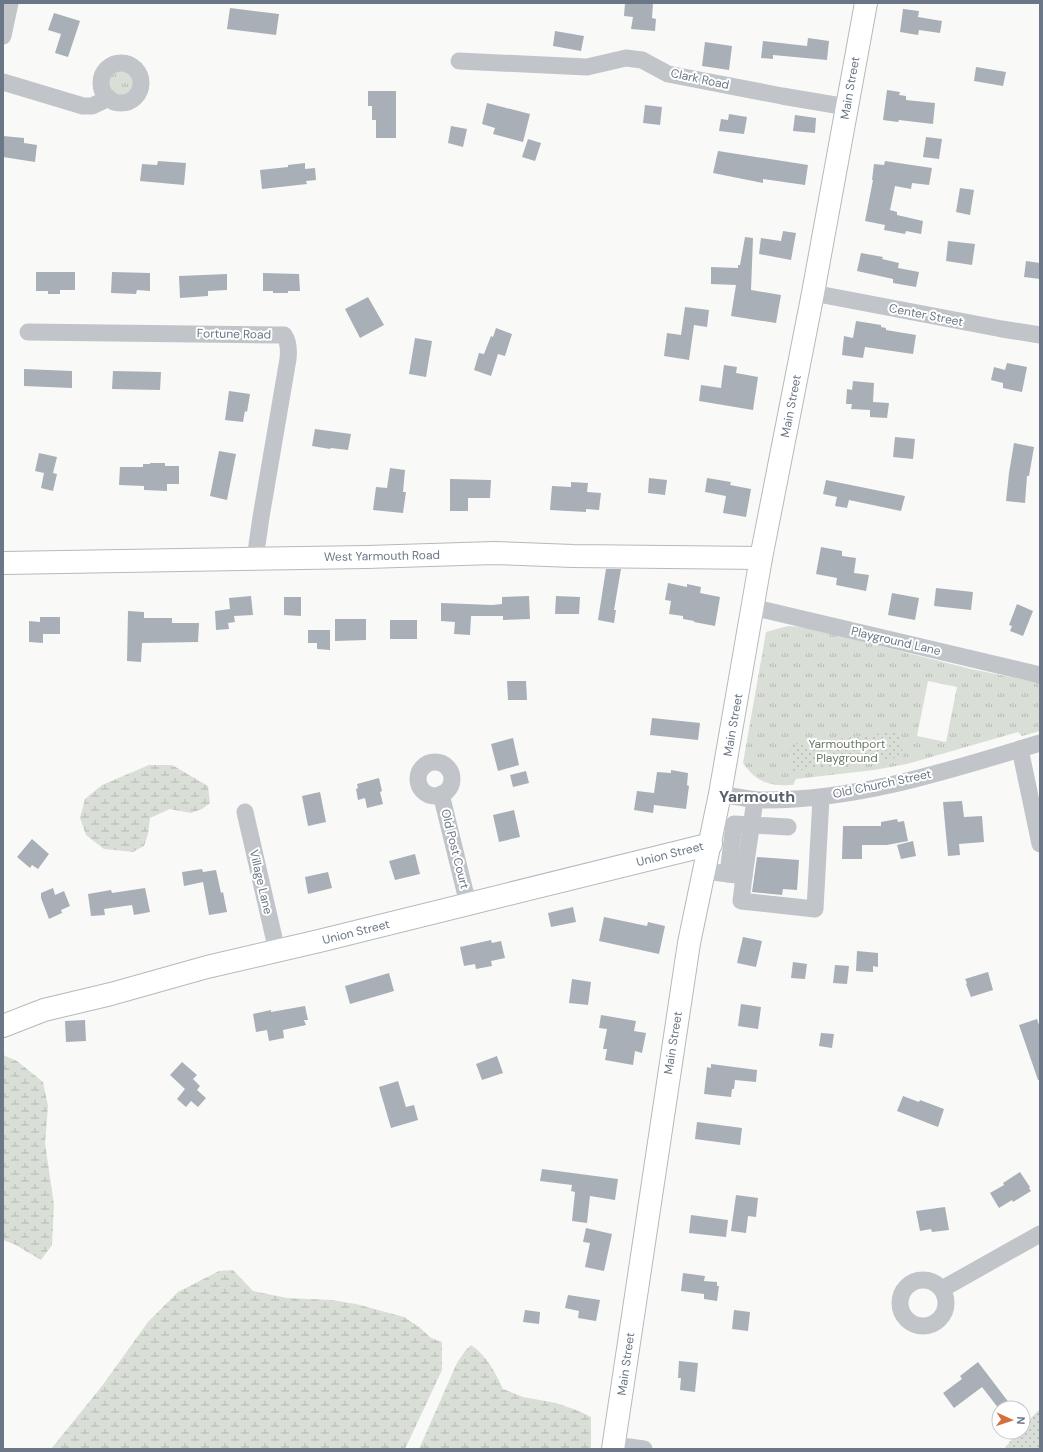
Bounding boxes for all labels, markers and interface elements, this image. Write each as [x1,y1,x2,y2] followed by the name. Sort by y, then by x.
[837,55,863,121] street label: Main Street
[669,65,731,93] street label: Clark Road
[888,300,965,330] street label: Center Street
[197,325,271,343] street label: Fortune Road
[777,373,805,439] street label: Main Street
[324,547,440,565] street label: West Yarmouth Road
[850,623,942,659] street label: Playground Lane
[720,692,746,758] street label: Main Street
[808,736,886,766] park label: Yarmouthport Playground
[831,766,933,802] street label: Old Church Street
[719,786,795,807] district label: Yarmouth
[437,807,473,891] street label: Old Post Court
[635,838,706,870] street label: Union Street
[246,848,276,916] street label: Village Lane
[321,916,392,948] street label: Union Street
[660,1010,686,1076] street label: Main Street
[614,1331,638,1397] street label: Main Street
[991,1400,1031,1440] north arrow
[1014,1416,1028,1425] text: N

